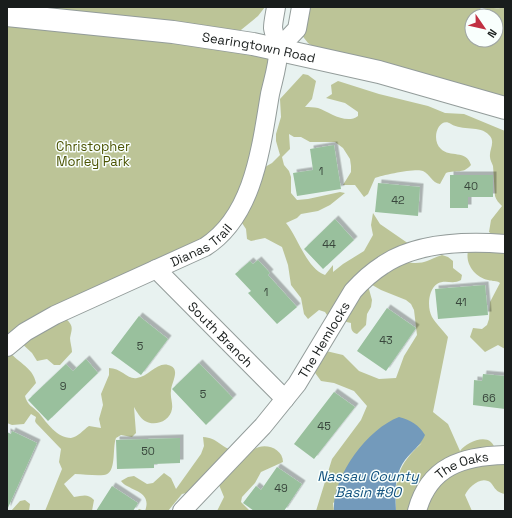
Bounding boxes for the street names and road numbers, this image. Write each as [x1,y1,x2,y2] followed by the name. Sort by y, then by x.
[201,28,317,66] street label: Searingtown Road
[167,220,235,270] street label: Dianas Trail
[185,298,257,371] street label: South Branch
[294,298,353,381] street label: The Hemlocks
[431,447,490,482] street label: The Oaks

